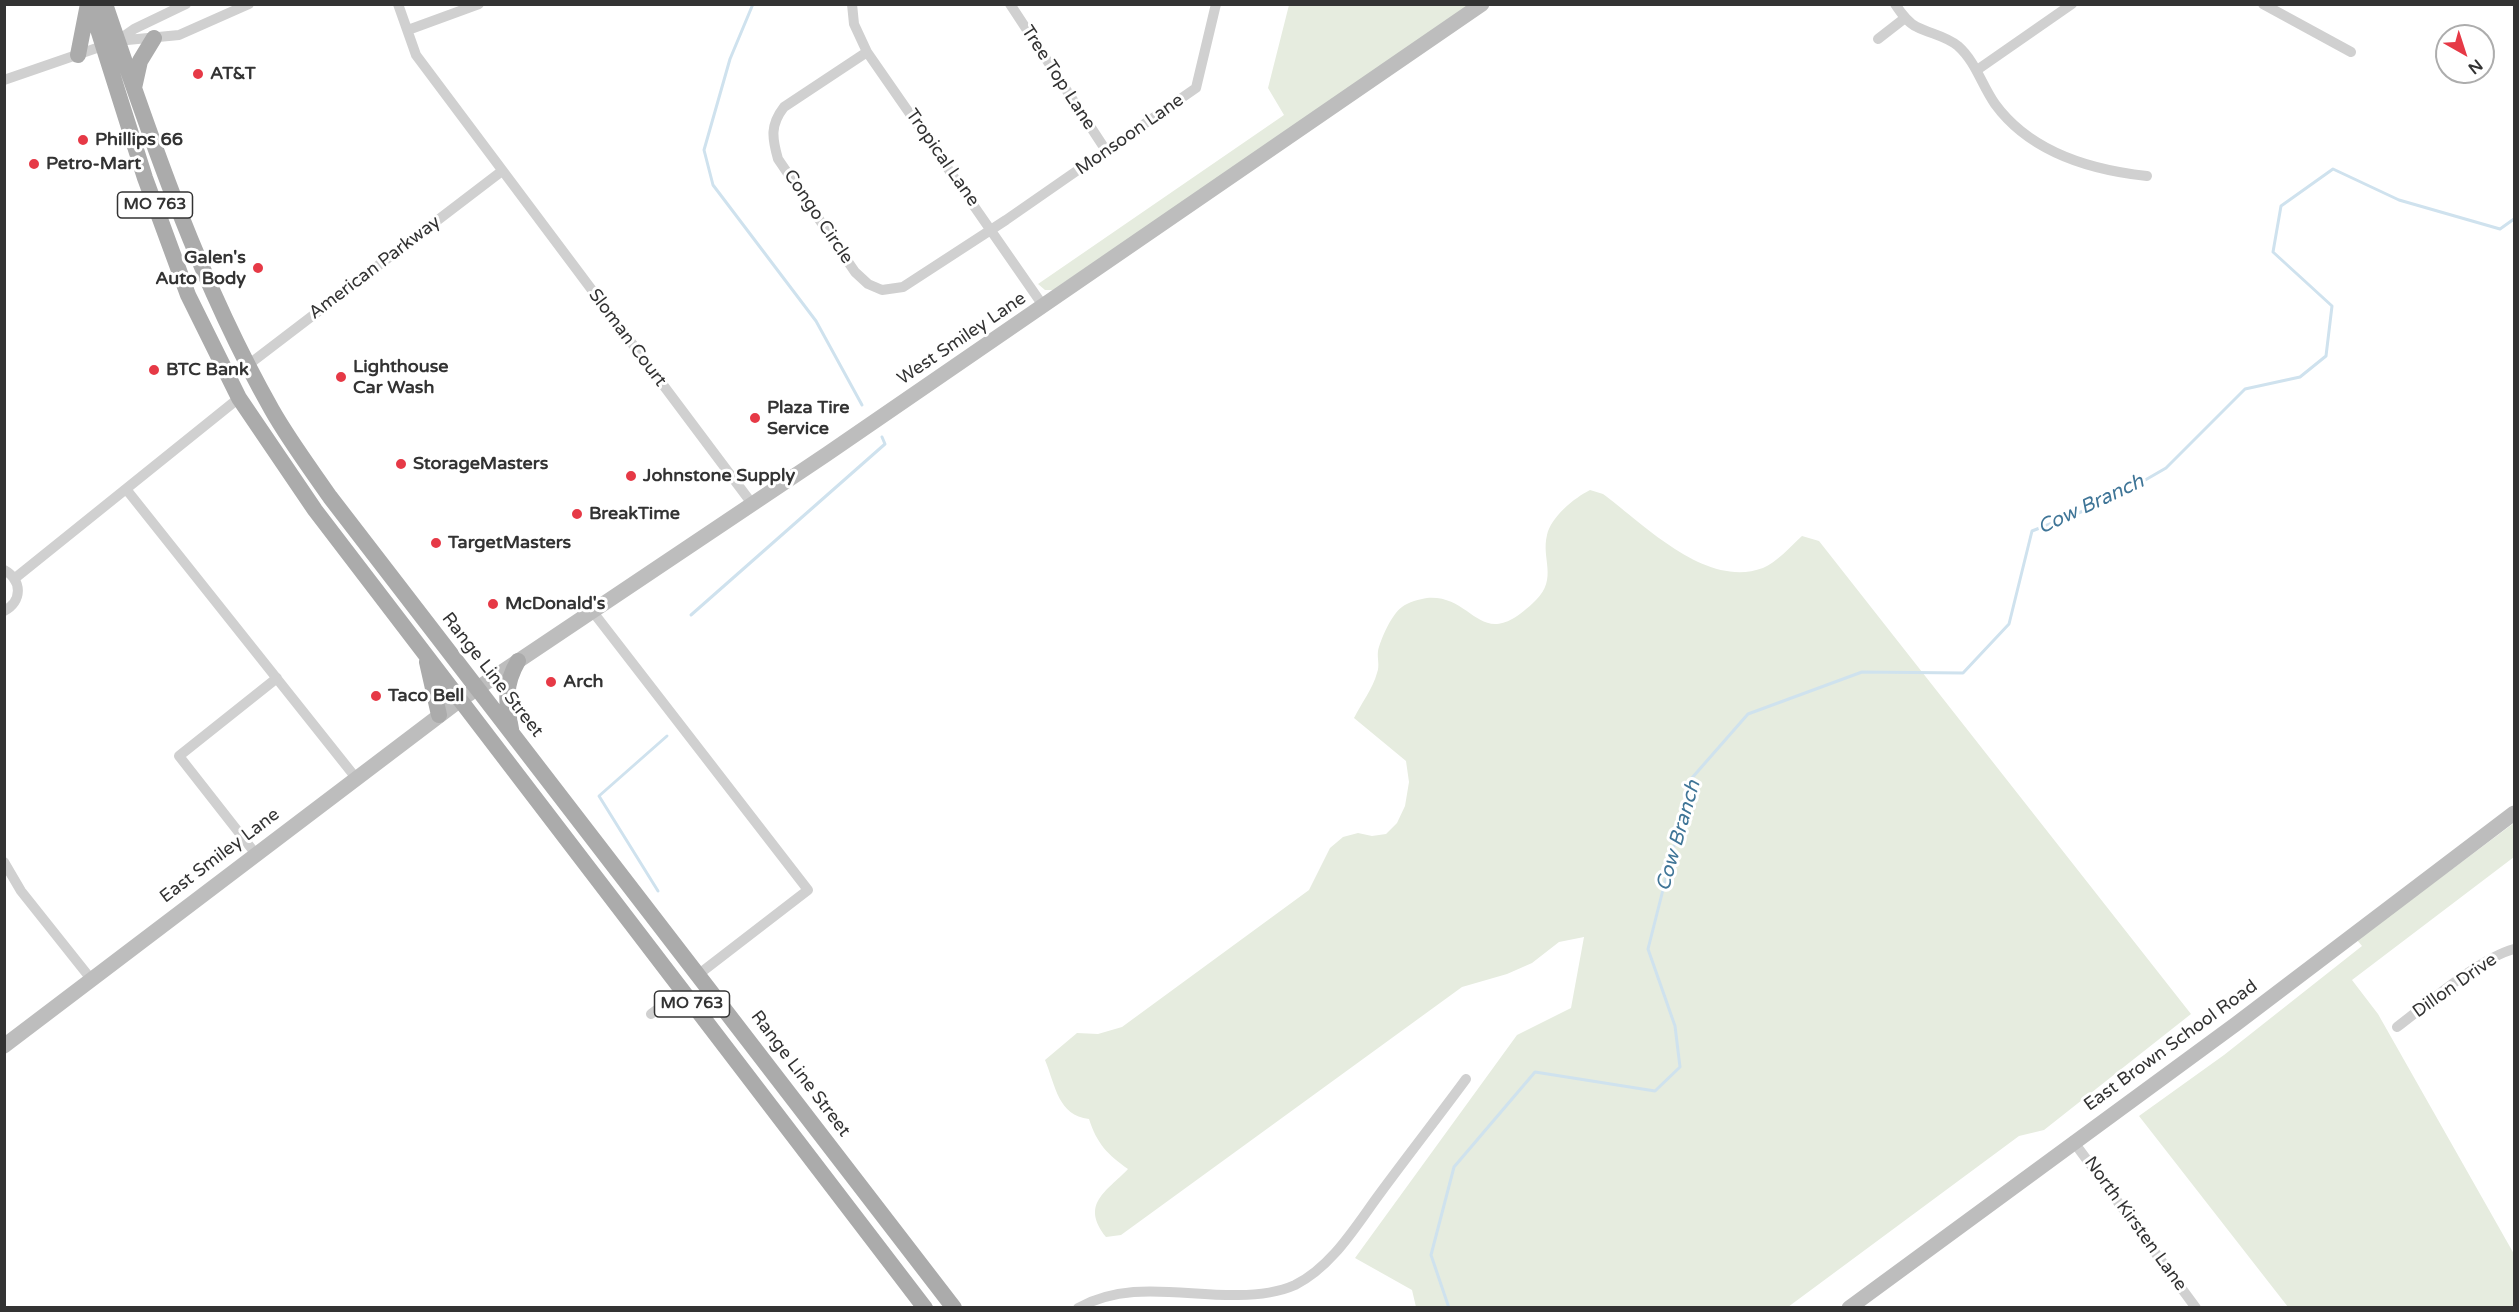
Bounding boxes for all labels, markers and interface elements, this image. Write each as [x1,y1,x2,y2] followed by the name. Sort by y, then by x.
[1016,22,1100,134] street label: Tree Top Lane
[2435,24,2495,84] north arrow
[2464,55,2486,78] text: N
[210,63,256,85] place label: AT&T
[191,67,205,81] marker: AT&T
[1072,90,1188,180] street label: Monsoon Lane
[901,105,983,211] street label: Tropical Lane
[95,129,183,151] place label: Phillips 66
[76,133,90,147] marker: Phillips 66
[46,153,141,175] place label: Petro-Mart
[27,157,41,171] marker: Petro-Mart
[779,166,857,268] street label: Congo Circle
[118,192,192,218] road number: MO 763
[305,212,445,324] street label: American Parkway
[155,247,246,290] place label: Galen's Auto Body
[251,261,265,275] marker: Galen's Auto Body
[583,285,671,391] street label: Sloman Court
[894,288,1030,390] street label: West Smiley Lane
[353,356,449,398] place label: Lighthouse Car Wash
[166,359,249,381] place label: BTC Bank
[147,363,161,377] marker: BTC Bank
[334,370,348,384] marker: Lighthouse Car Wash
[767,397,849,440] place label: Plaza Tire Service
[748,411,762,425] marker: Plaza Tire Service
[413,453,548,475] place label: StorageMasters
[394,457,408,471] marker: StorageMasters
[643,465,795,487] place label: Johnstone Supply
[624,469,638,483] marker: Johnstone Supply
[2034,470,2148,540] water label: Cow Branch
[589,503,680,525] place label: BreakTime
[570,507,584,521] marker: BreakTime
[448,532,571,554] place label: TargetMasters
[429,536,443,550] marker: TargetMasters
[505,593,605,615] place label: McDonald's
[486,597,500,611] marker: McDonald's
[437,608,547,742] street label: Range Line Street
[563,671,603,693] place label: Arch
[544,675,558,689] marker: Arch
[388,685,464,707] place label: Taco Bell
[369,689,383,703] marker: Taco Bell
[1652,778,1706,894] water label: Cow Branch
[156,804,284,908] street label: East Smiley Lane
[2409,949,2501,1023] street label: Dillon Drive
[2080,976,2262,1116] street label: East Brown School Road
[654,991,730,1017] road number: MO 763
[746,1007,854,1141] street label: Range Line Street
[2079,1153,2191,1295] street label: North Kirsten Lane

